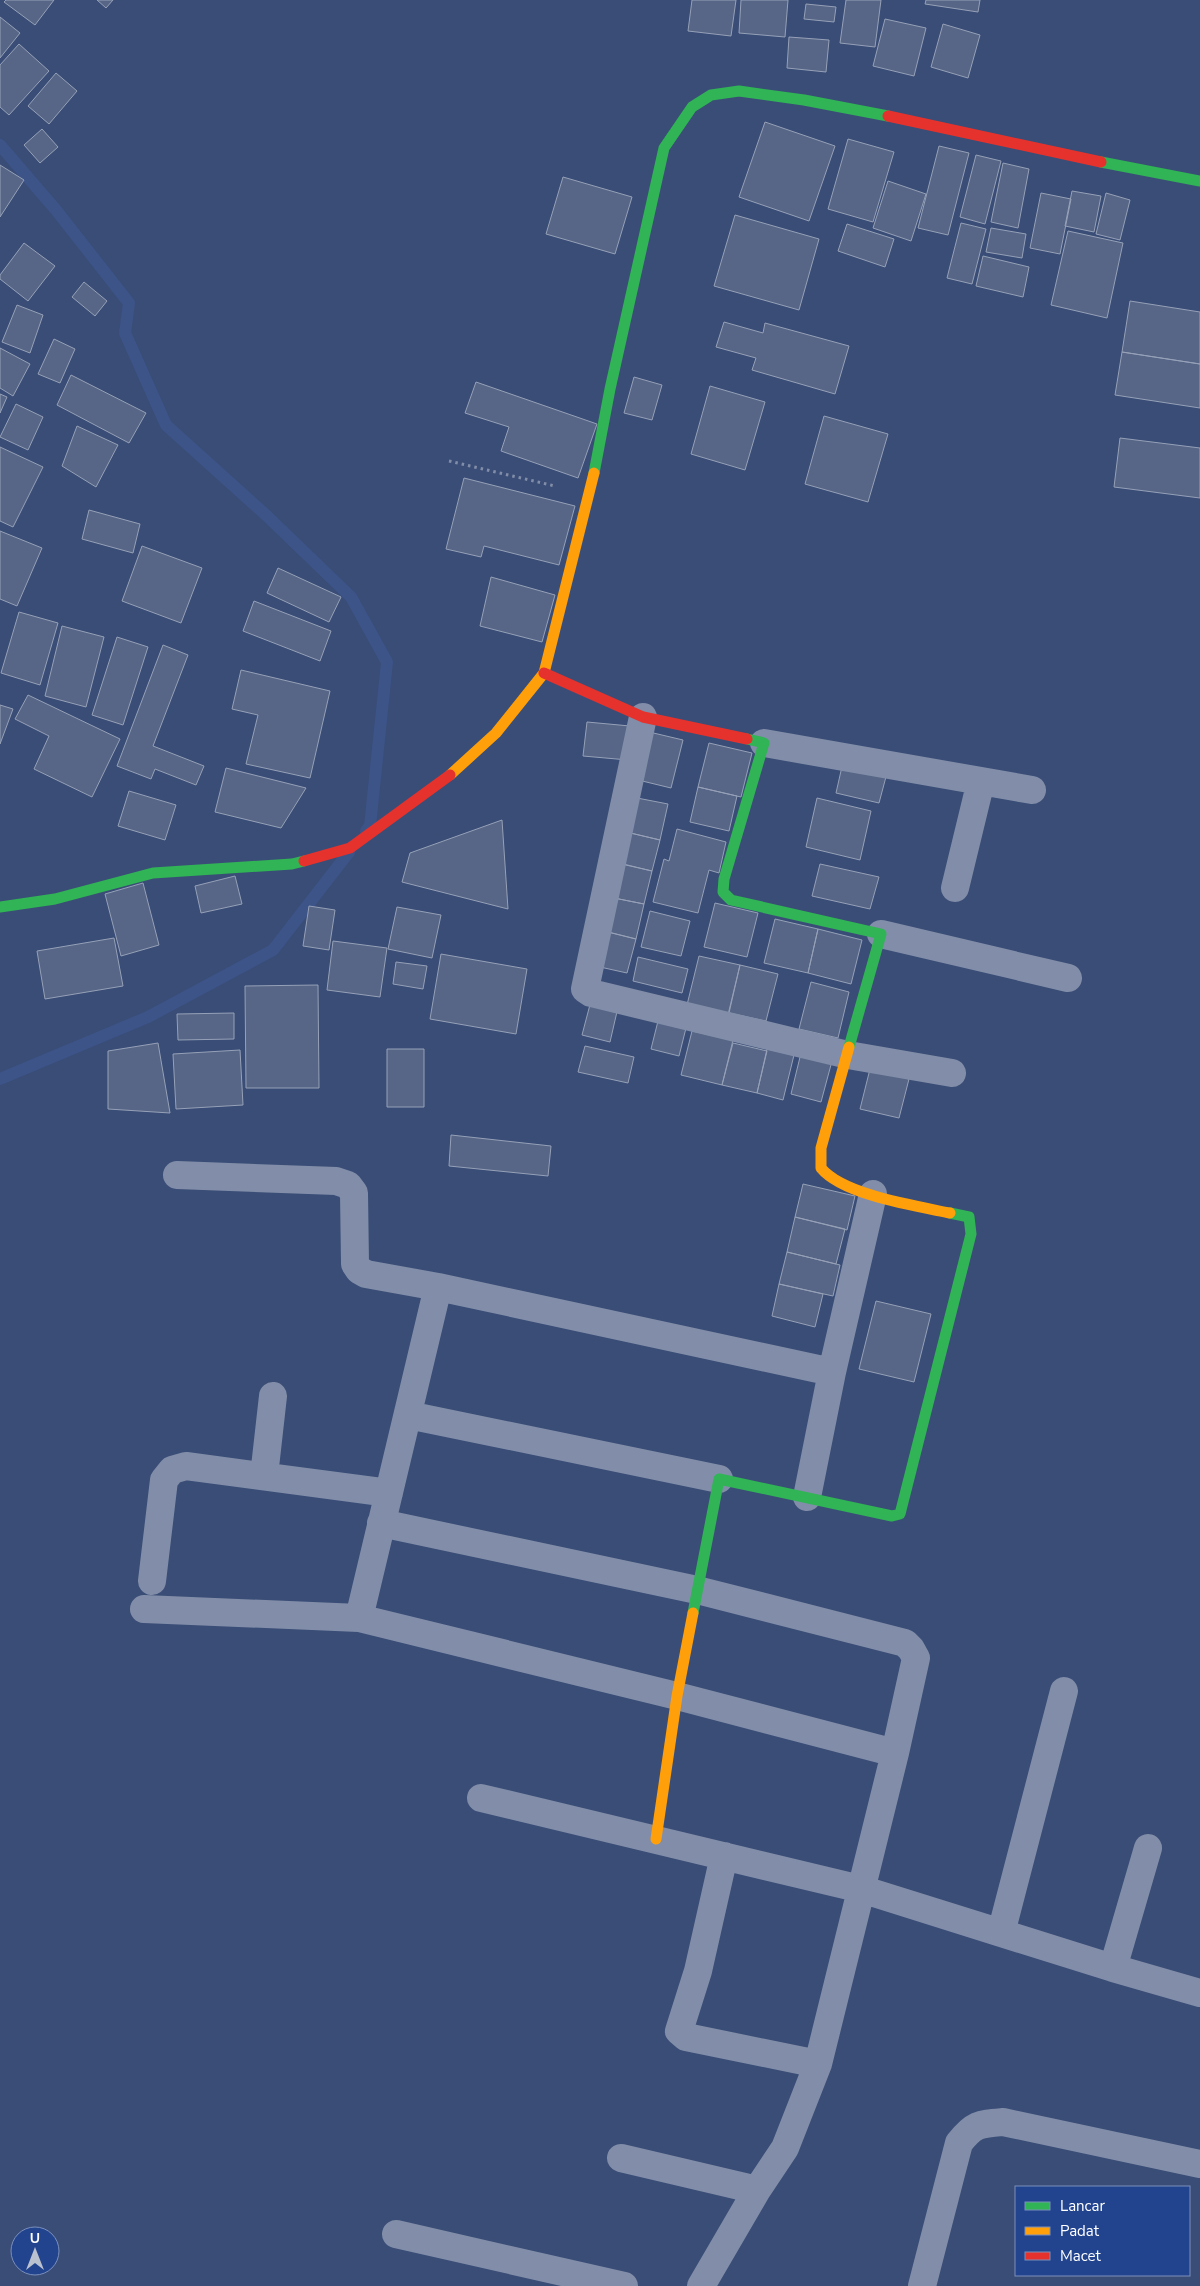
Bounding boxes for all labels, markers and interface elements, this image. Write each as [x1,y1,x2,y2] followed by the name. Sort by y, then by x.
[1015,2186,1190,2276] legend
[1060,2196,1105,2216] text: Lancar
[1060,2221,1100,2241] text: Padat
[10,2226,60,2276] north arrow
[30,2229,40,2248] text: U
[1060,2246,1102,2266] text: Macet

